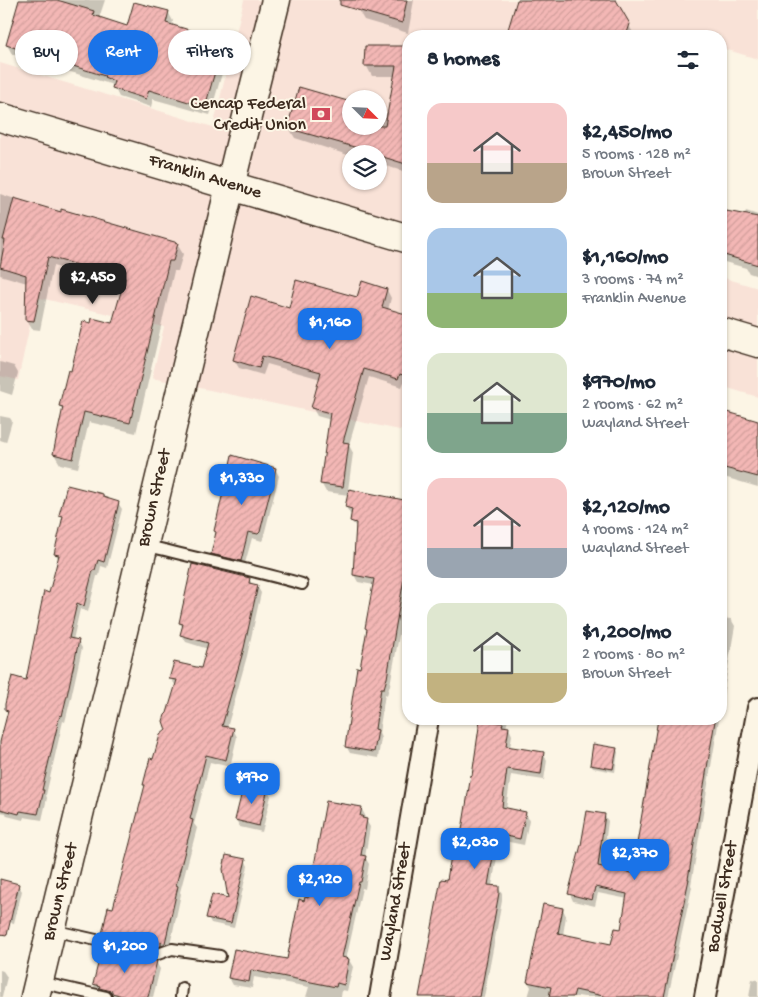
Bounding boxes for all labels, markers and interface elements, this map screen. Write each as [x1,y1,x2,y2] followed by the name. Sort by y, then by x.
[15,30,78,75] chip: Buy
[88,30,158,75] chip: Rent
[168,30,251,75] chip: Filters
[674,46,702,74] icon: filters
[427,48,499,73] text: 8 homes
[342,90,388,135] north arrow
[342,90,387,190] map controls
[190,94,306,136] place label: Cencap Federal Credit Union
[310,103,332,125] bank icon: Cencap Federal Credit Union
[582,121,672,146] text: $2,450/mo
[467,123,527,183] icon: home
[342,145,387,190] button: layers
[582,146,691,165] text: 5 rooms · 128 m²
[145,150,265,204] street label: Franklin Avenue
[582,165,671,184] text: Brown Street
[582,246,668,271] text: $1,160/mo
[467,248,527,308] icon: home
[52,262,134,305] pin: $2,450
[70,269,116,288] text: $2,450
[582,271,684,290] text: 3 rooms · 74 m²
[582,290,686,309] text: Franklin Avenue
[289,308,371,350] pin: $1,160
[309,314,351,333] text: $1,160
[582,371,656,396] text: $970/mo
[467,373,527,433] icon: home
[582,396,683,415] text: 2 rooms · 62 m²
[582,415,688,434] text: Wayland Street
[133,445,177,550] street label: Brown Street
[201,464,283,506] pin: $1,330
[220,470,264,489] text: $1,330
[582,496,670,521] text: $2,120/mo
[467,498,527,558] icon: home
[582,521,689,540] text: 4 rooms · 124 m²
[582,540,688,559] text: Wayland Street
[582,621,672,646] text: $1,200/mo
[467,623,527,683] icon: home
[582,646,685,665] text: 2 rooms · 80 m²
[582,665,671,684] text: Brown Street
[222,762,282,805] pin: $970
[236,769,268,788] text: $970
[434,828,516,870] pin: $2,030
[452,834,498,853] text: $2,030
[594,838,676,881] pin: $2,370
[703,838,743,955] street label: Bodwell Street
[39,840,84,944] street label: Brown Street
[375,840,417,963] street label: Wayland Street
[612,845,658,864] text: $2,370
[279,864,361,907] pin: $2,120
[298,871,342,890] text: $2,120
[84,932,166,974] pin: $1,200
[103,938,147,957] text: $1,200

